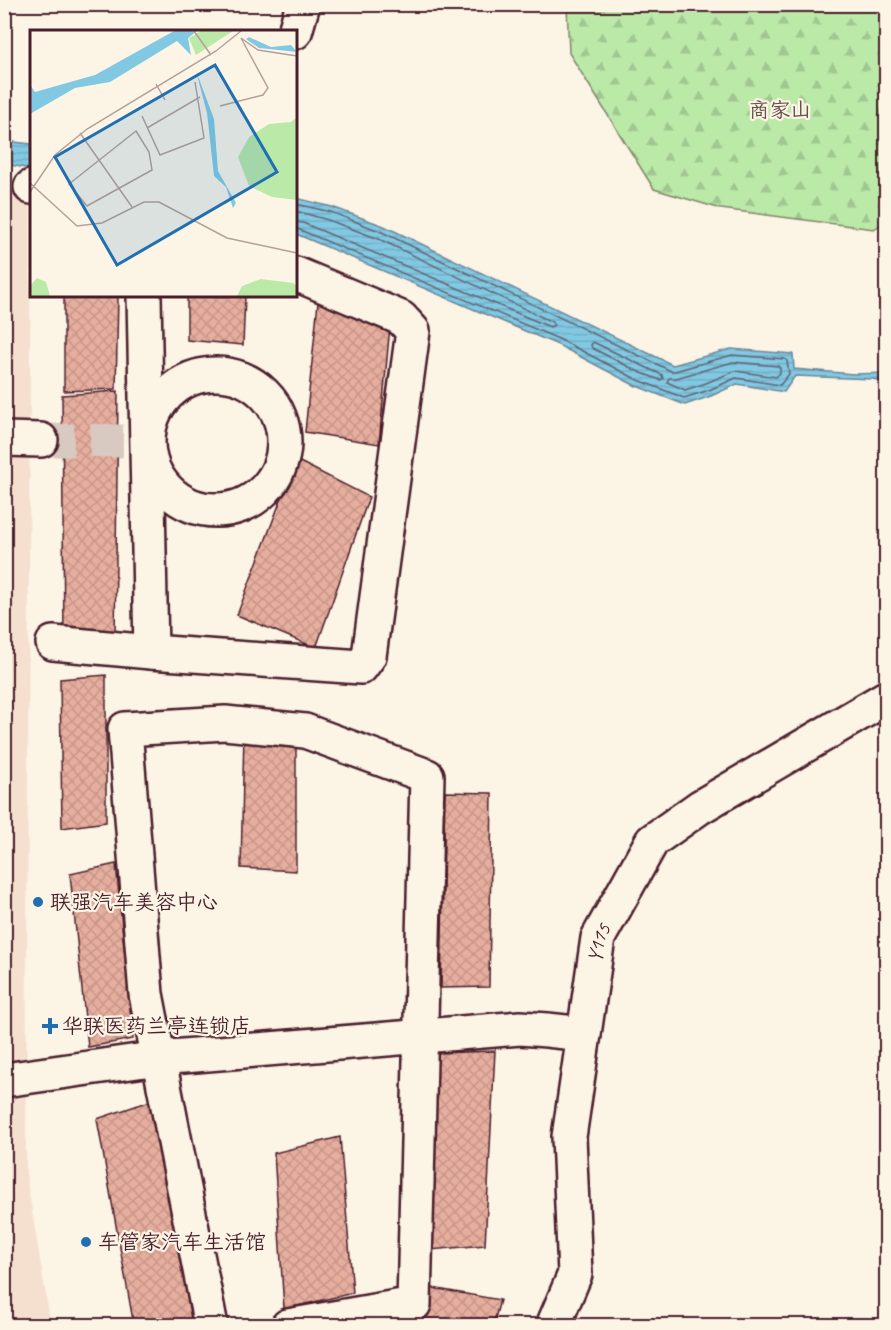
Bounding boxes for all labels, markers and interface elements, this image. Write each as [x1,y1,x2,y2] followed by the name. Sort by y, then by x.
[30,30,297,297] inset map
[749,97,812,123] park label: 商家山
[50,889,218,915] place label: 联强汽车美容中心
[31,895,45,909] marker: 联强汽车美容中心
[582,917,617,964] street label: Y115
[62,1013,251,1039] place label: 华联医药兰亭连锁店
[43,1019,57,1033] marker: 华联医药兰亭连锁店
[98,1229,266,1255] place label: 车管家汽车生活馆
[79,1235,93,1249] marker: 车管家汽车生活馆

